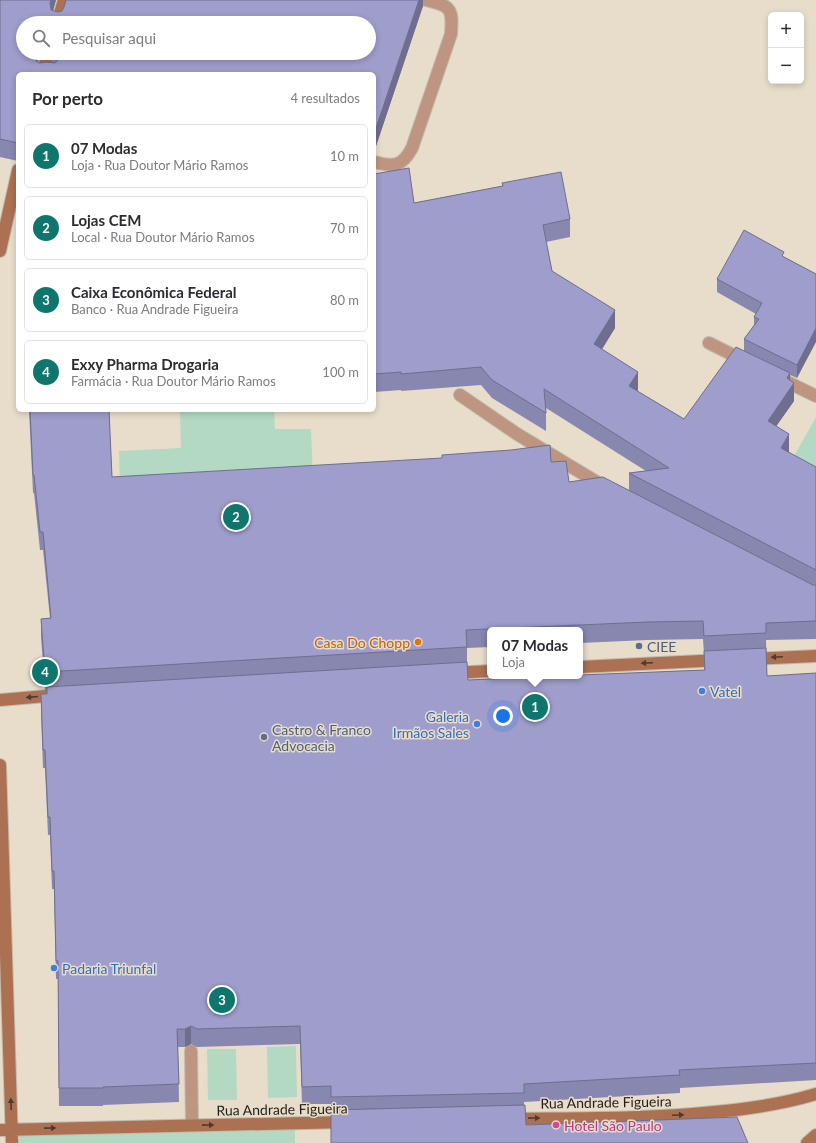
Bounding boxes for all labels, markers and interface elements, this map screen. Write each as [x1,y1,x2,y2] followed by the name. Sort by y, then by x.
[768,12,804,84] map controls
[768,12,804,48] button: +
[16,16,376,60] search box
[30,27,52,49] icon: search
[62,29,156,47] text: Pesquisar aqui
[768,48,804,84] button: −
[32,88,103,109] text: Por perto
[290,90,360,106] text: 4 resultados
[71,139,137,157] text: 07 Modas
[42,148,50,164] text: 1
[330,148,359,164] text: 10 m
[71,157,248,173] text: Loja · Rua Doutor Mário Ramos
[71,211,141,229] text: Lojas CEM
[42,220,50,236] text: 2
[330,220,359,236] text: 70 m
[71,229,255,245] text: Local · Rua Doutor Mário Ramos
[71,283,237,301] text: Caixa Econômica Federal
[42,292,50,308] text: 3
[330,292,359,308] text: 80 m
[71,301,238,317] text: Banco · Rua Andrade Figueira
[71,355,219,373] text: Exxy Pharma Drogaria
[42,364,50,380] text: 4
[322,364,359,380] text: 100 m
[71,373,276,389] text: Farmácia · Rua Doutor Mário Ramos
[223,502,249,532] pin: 2
[487,627,583,679] popup
[314,634,410,651] place label: Casa Do Chopp
[502,636,568,654] text: 07 Modas
[413,637,423,647] marker: Casa Do Chopp
[647,638,676,655] place label: CIEE
[634,641,644,651] marker: CIEE
[502,654,525,670] text: Loja
[771,654,783,661] one-way arrow
[32,657,58,687] pin: 4
[641,660,653,667] one-way arrow
[710,683,741,700] place label: Vatel
[697,686,707,696] marker: Vatel
[522,692,548,722] pin: 1
[26,694,38,701] one-way arrow
[493,706,513,726] your location
[393,708,469,741] place label: Galeria Irmãos Sales
[472,719,482,729] marker: Galeria Irmãos Sales
[272,721,371,754] place label: Castro & Franco Advocacia
[259,732,269,742] marker: Castro & Franco Advocacia
[62,960,156,977] place label: Padaria Triunfal
[49,963,59,973] marker: Padaria Triunfal
[209,985,235,1015] pin: 3
[540,1092,672,1112] street label: Rua Andrade Figueira
[7,1098,14,1110] one-way arrow
[216,1099,348,1119] street label: Rua Andrade Figueira
[672,1112,684,1119] one-way arrow
[528,1115,541,1121] one-way arrow
[564,1117,662,1134] place label: Hotel São Paulo
[551,1120,561,1130] marker: Hotel São Paulo
[202,1122,215,1128] one-way arrow
[44,1125,57,1131] one-way arrow

